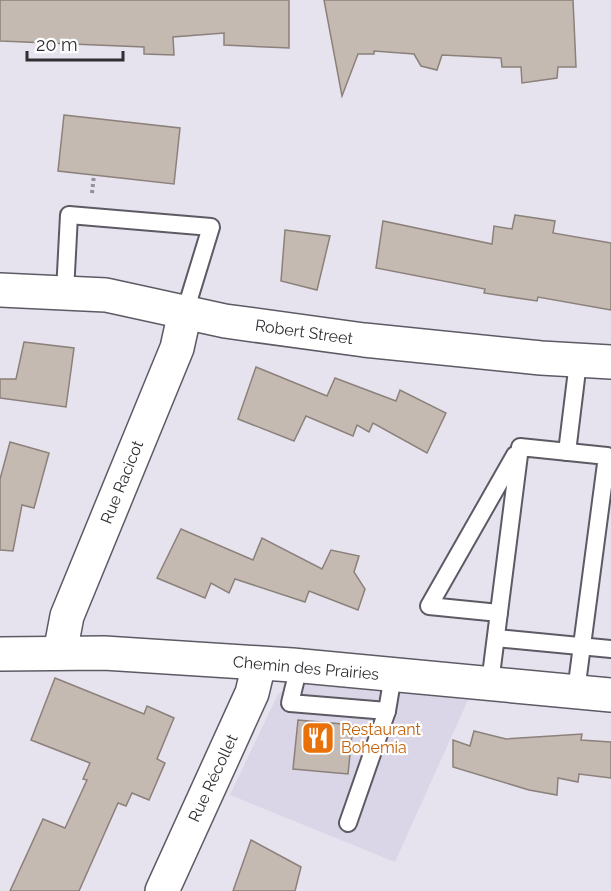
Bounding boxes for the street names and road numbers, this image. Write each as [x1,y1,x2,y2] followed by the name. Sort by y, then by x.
[254,316,355,348] street label: Robert Street
[97,437,148,526] street label: Rue Racicot
[232,652,380,684] street label: Chemin des Prairies
[184,731,242,825] street label: Rue Récollet

